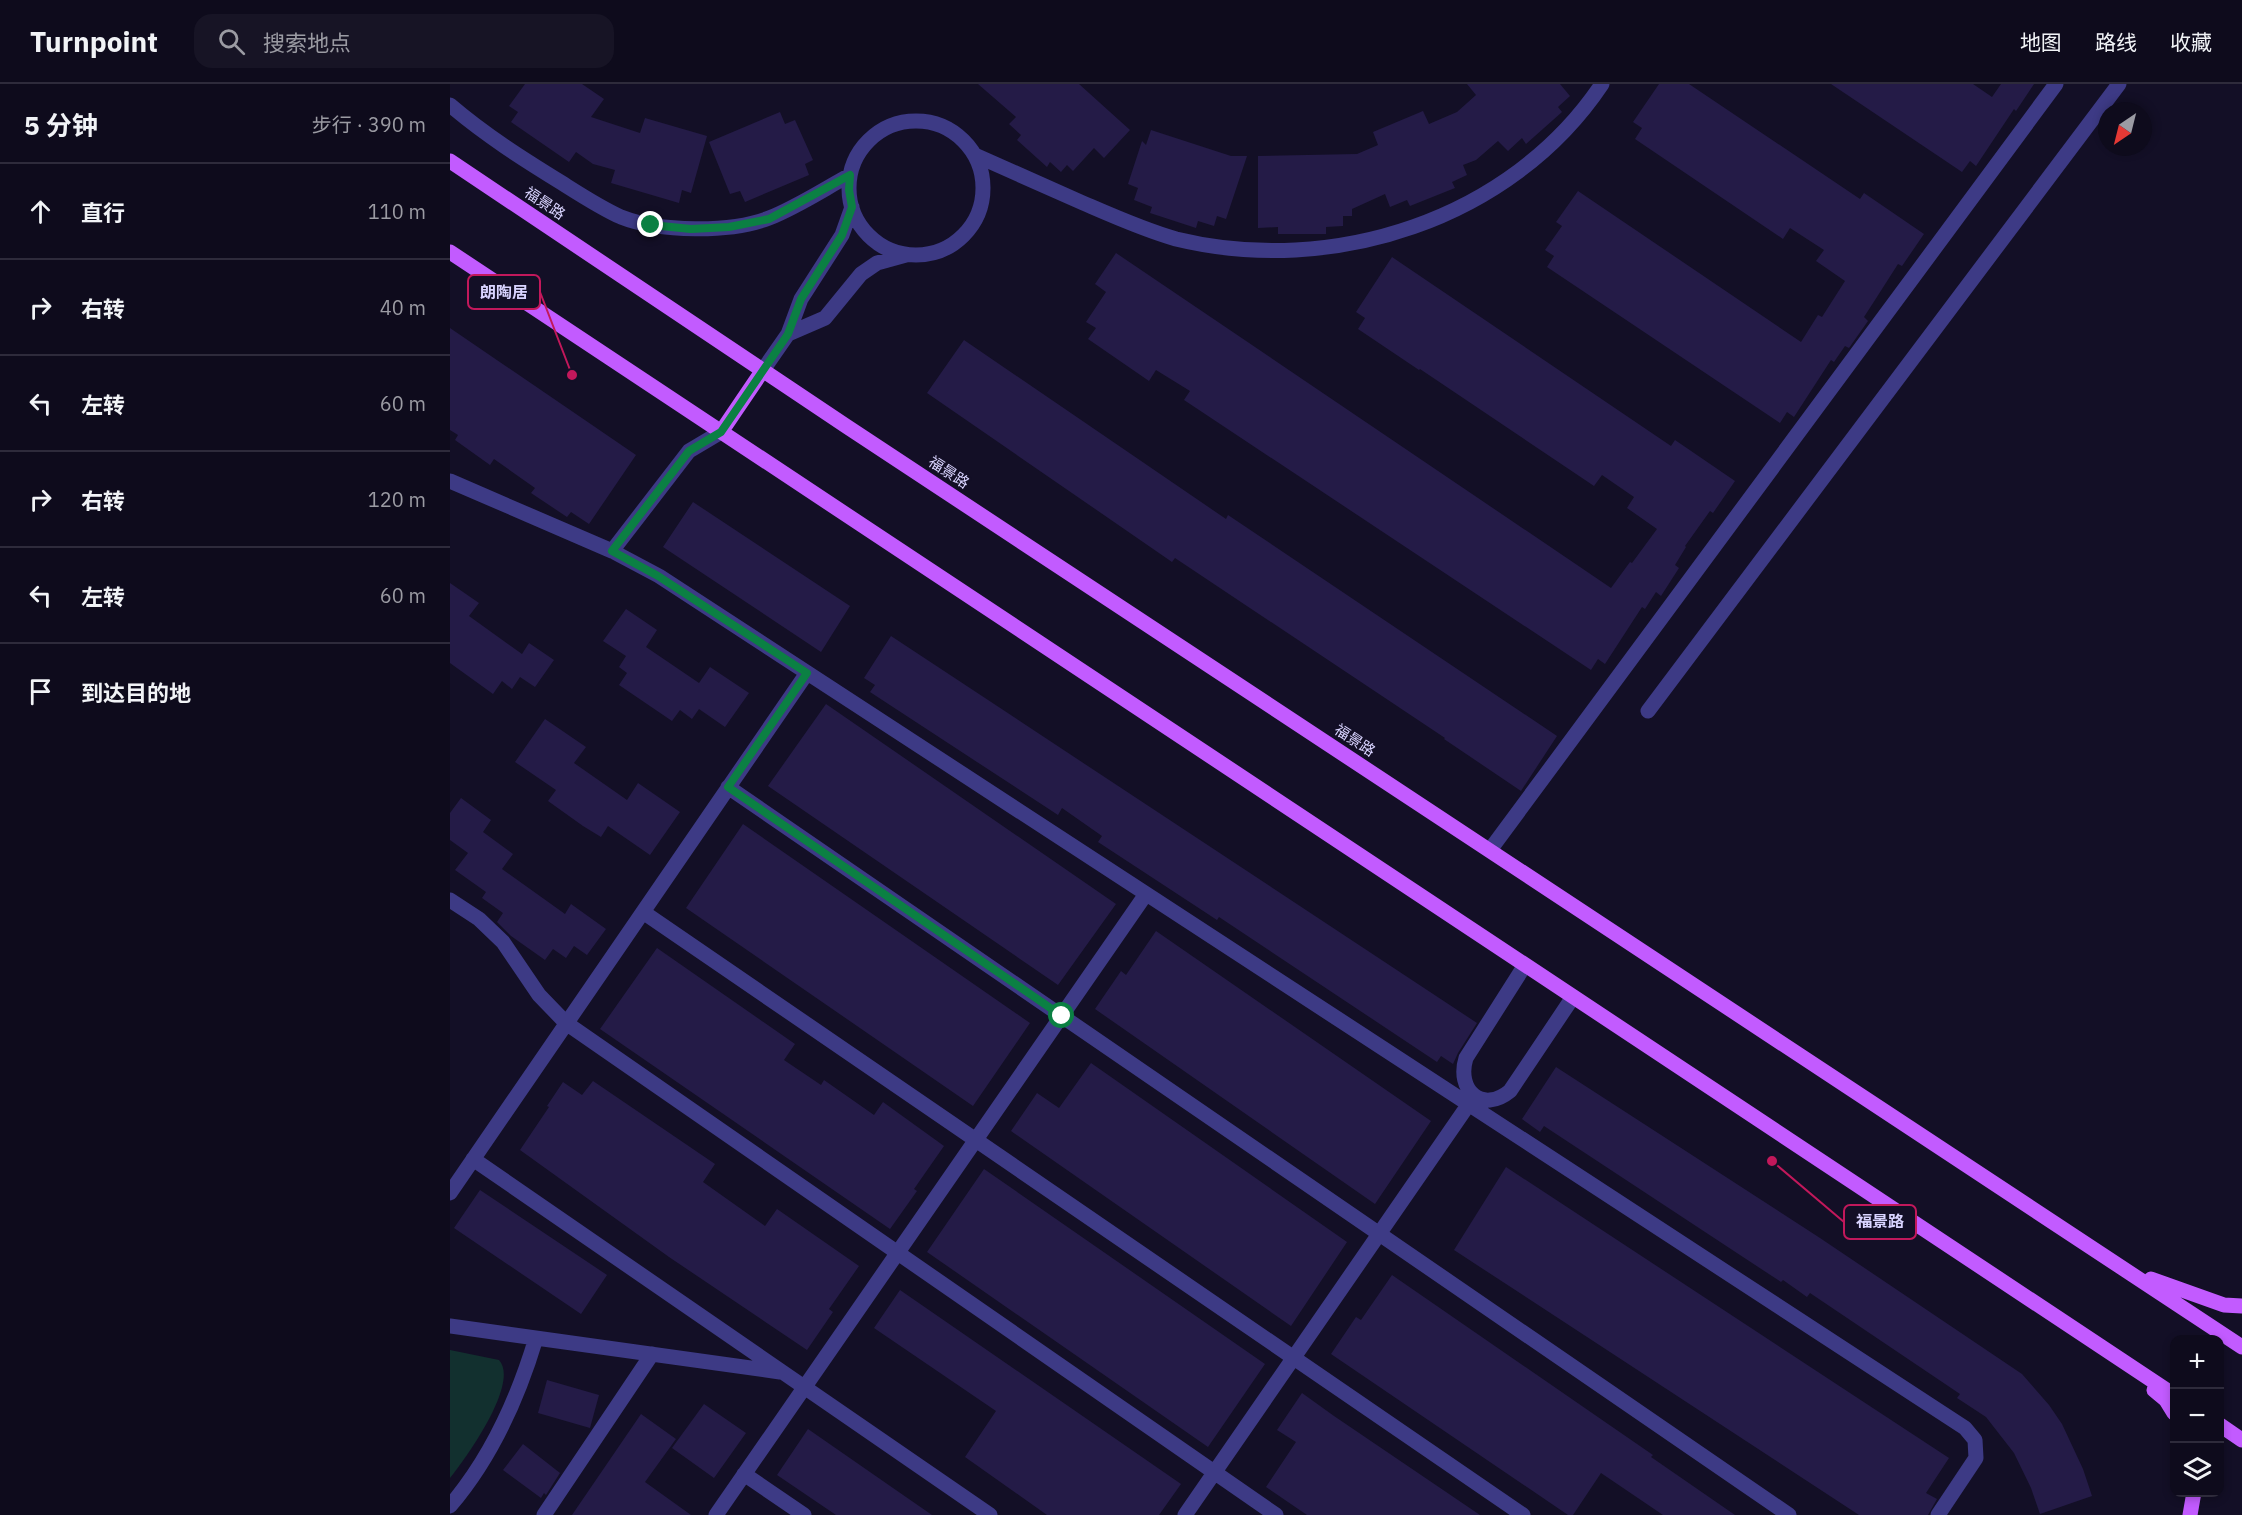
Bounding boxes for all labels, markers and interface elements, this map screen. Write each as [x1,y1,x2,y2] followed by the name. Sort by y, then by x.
[194,14,614,68] search box
[30,23,158,60] text: Turnpoint
[215,25,248,58] icon: search
[263,28,351,57] text: 搜索地点
[2020,28,2062,56] text: 地图
[2095,28,2137,56] text: 路线
[2170,28,2212,56] text: 收藏
[2098,102,2152,156] north arrow
[24,108,98,142] text: 5 分钟
[312,111,426,138] text: 步行 · 390 m
[521,183,569,223] street label: 福景路
[24,195,57,228] icon: ahead
[81,198,125,227] text: 直行
[368,198,426,225] text: 110 m
[637,211,663,237] route end
[468,275,540,309] callout: 朗陶居
[480,282,528,302] text: 朗陶居
[24,291,57,324] icon: right
[81,294,125,323] text: 右转
[380,294,426,321] text: 40 m
[24,387,57,420] icon: left
[81,390,125,419] text: 左转
[380,390,426,417] text: 60 m
[925,452,973,492] street label: 福景路
[24,483,57,516] icon: right
[81,486,125,515] text: 右转
[368,486,426,513] text: 120 m
[24,579,57,612] icon: left
[81,582,125,611] text: 左转
[380,582,426,609] text: 60 m
[24,675,57,708] icon: arrive
[81,678,191,707] text: 到达目的地
[1331,720,1379,760] street label: 福景路
[1048,1002,1074,1028] route start
[1844,1205,1916,1239] callout: 福景路
[1856,1211,1904,1231] text: 福景路
[2170,1335,2224,1497] map controls
[2170,1335,2224,1389] button: +
[2170,1389,2224,1443] button: −
[2170,1443,2224,1497] button: layers

